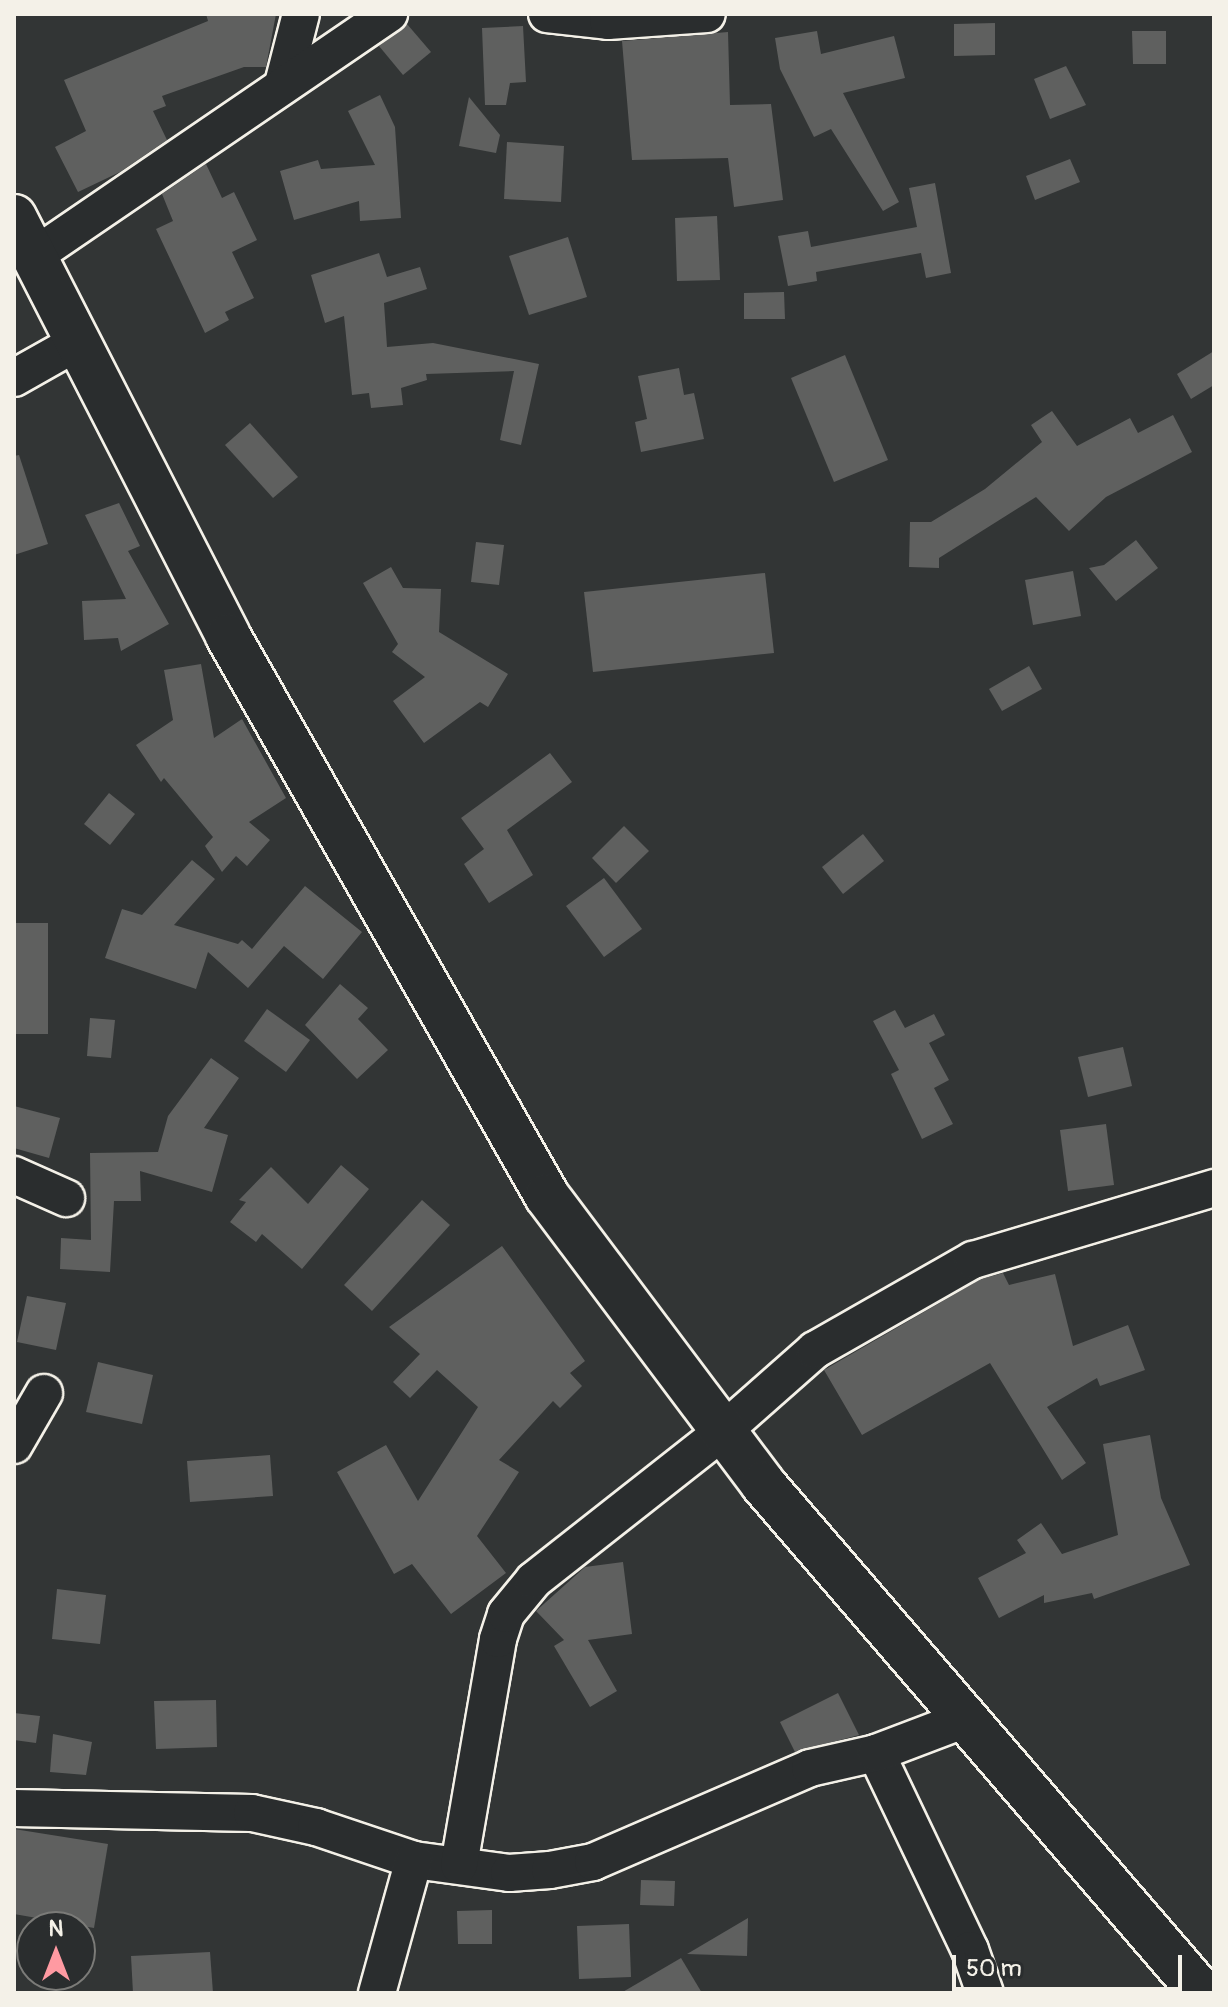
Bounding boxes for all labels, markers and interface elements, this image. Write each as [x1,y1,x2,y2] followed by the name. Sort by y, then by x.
[16,1911,96,1991] north arrow
[49,1915,63,1943] text: N
[956,1939,1186,1989] scale bar
[966,1954,1022,1983] text: 50 m

